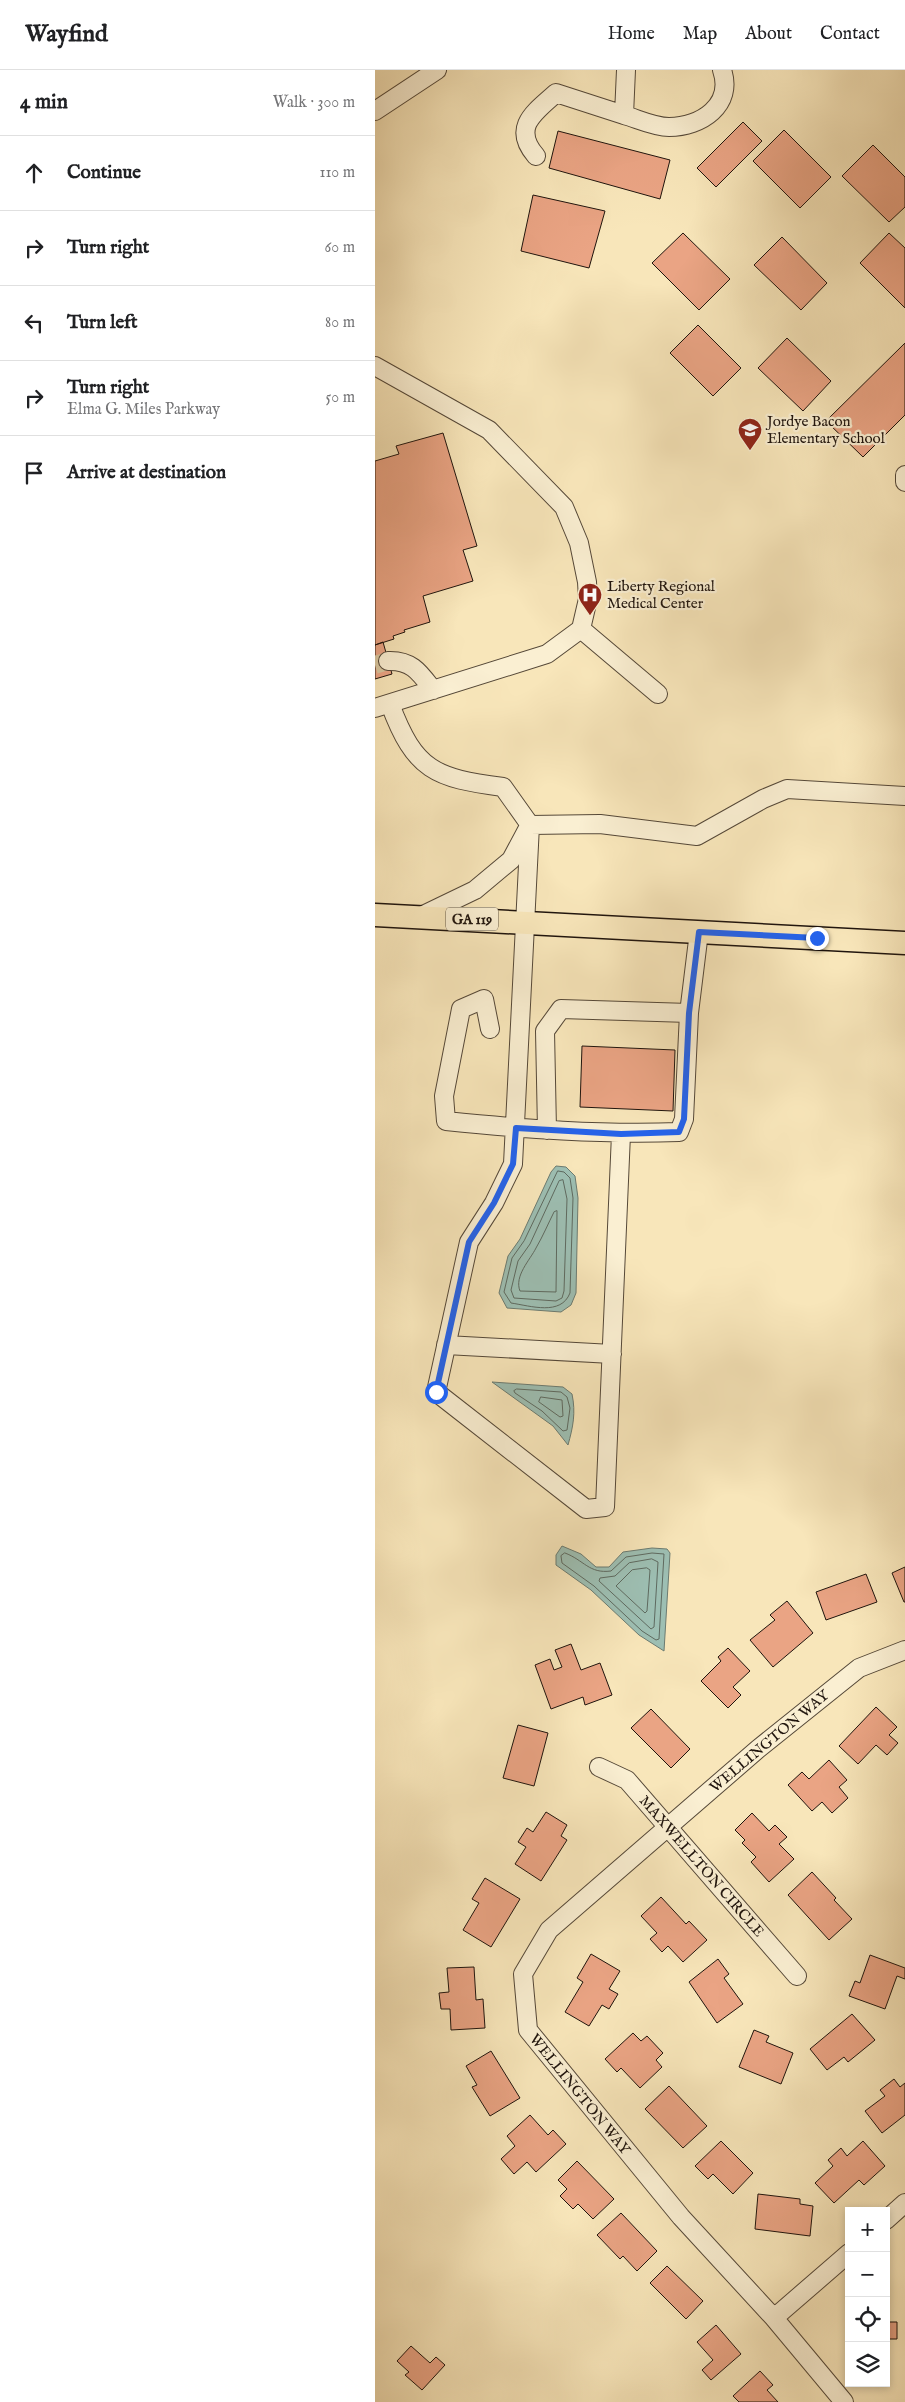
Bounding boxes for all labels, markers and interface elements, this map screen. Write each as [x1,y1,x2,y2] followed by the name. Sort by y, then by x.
[25,19,108,50] text: Wayfind
[608,23,655,46] text: Home
[683,23,717,46] text: Map
[745,23,792,46] text: About
[820,23,880,46] text: Contact
[20,89,68,116] text: 4 min
[273,93,355,113] text: Walk · 300 m
[20,159,48,187] icon: ahead
[67,161,141,185] text: Continue
[319,163,355,183] text: 110 m
[20,234,48,262] icon: right
[67,236,149,260] text: Turn right
[325,238,355,258] text: 60 m
[20,309,48,337] icon: left
[67,311,138,335] text: Turn left
[325,313,355,333] text: 80 m
[67,376,149,400] text: Turn right
[20,384,48,412] icon: right
[326,388,355,408] text: 50 m
[67,400,220,420] text: Elma G. Miles Parkway
[765,412,886,448] place label: Jordye Bacon Elementary School
[737,417,763,451] school or university icon: Jordye Bacon Elementary School
[20,459,48,487] icon: arrive
[67,461,226,485] text: Arrive at destination
[607,577,716,613] place label: Liberty Regional Medical Center
[577,582,603,616] hospital icon: Liberty Regional Medical Center
[446,908,498,931] road number: GA 119
[806,927,829,950] route end
[425,1381,448,1404] route start
[706,1685,834,1797] street label: WELLINGTON WAY
[635,1792,768,1941] street label: MAXWELLTON CIRCLE
[525,2030,635,2159] street label: WELLINGTON WAY
[845,2207,890,2387] map controls
[845,2207,890,2252] button: +
[845,2252,890,2297] button: −
[845,2297,890,2342] button: locate
[845,2342,890,2387] button: layers

